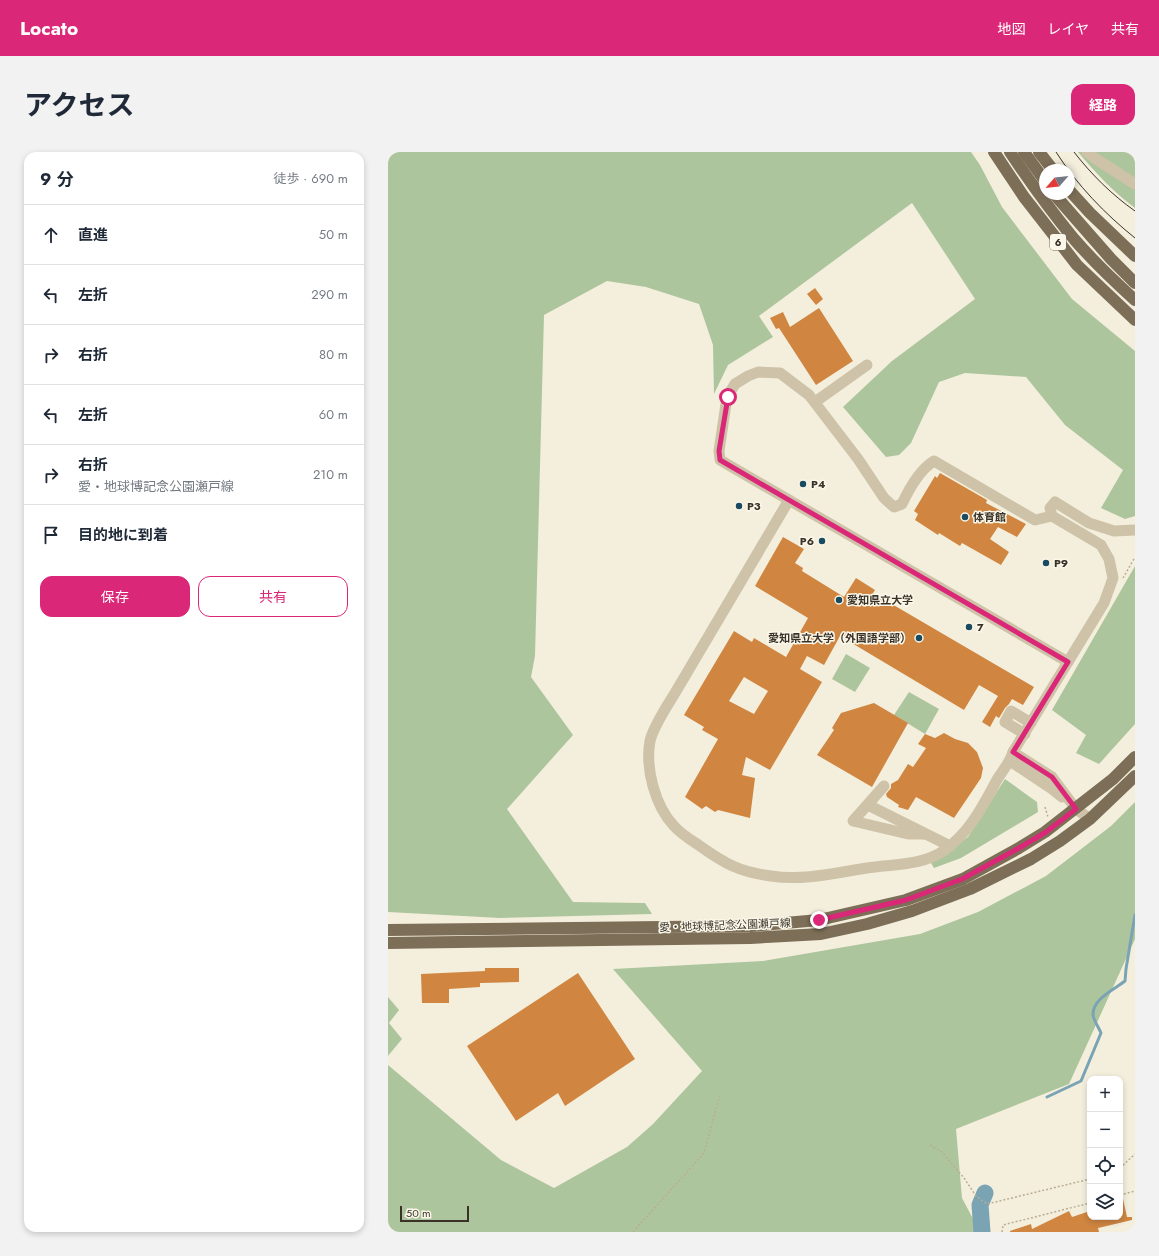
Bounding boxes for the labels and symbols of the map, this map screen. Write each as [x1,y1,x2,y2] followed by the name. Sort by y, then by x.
[1039,164,1075,200] north arrow
[1050,234,1066,250] road number: 6
[719,388,737,406] route start
[811,476,826,492] place label: P4
[798,479,808,489] marker: P4
[747,498,761,514] place label: P3
[734,501,744,511] marker: P3
[973,509,1006,525] place label: 体育館
[960,512,970,522] marker: 体育館
[800,533,814,549] place label: P6
[817,536,827,546] marker: P6
[1054,555,1068,571] place label: P9
[1041,558,1051,568] marker: P9
[847,592,913,608] place label: 愛知県立大学
[834,595,844,605] marker: 愛知県立大学
[977,619,984,635] place label: 7
[964,622,974,632] marker: 7
[768,630,911,646] place label: 愛知県立大学（外国語学部）
[914,633,924,643] marker: 愛知県立大学（外国語学部）
[810,911,828,929] route end
[659,915,791,935] street label: 愛・地球博記念公園瀬戸線
[400,1204,469,1223] scale bar

